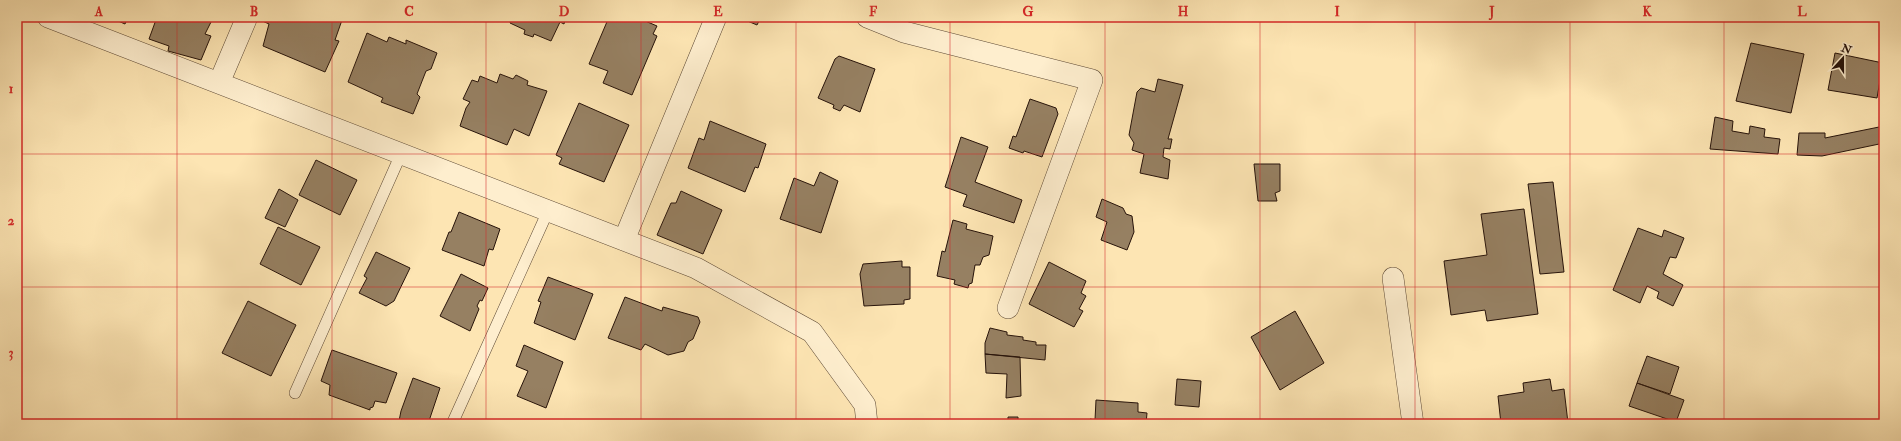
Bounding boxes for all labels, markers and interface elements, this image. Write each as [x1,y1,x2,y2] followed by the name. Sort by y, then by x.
[94,4,104,20] text: A
[250,4,258,20] text: B
[404,4,414,20] text: C
[559,4,570,20] text: D
[713,4,723,20] text: E
[869,4,878,20] text: F
[1023,4,1034,20] text: G
[1178,4,1189,20] text: H
[1334,4,1340,20] text: I
[1488,4,1495,21] text: J
[1642,4,1652,20] text: K
[1797,4,1807,20] text: L
[1823,38,1863,78] north arrow
[1839,41,1854,57] text: N
[9,81,14,97] text: 1
[8,213,15,229] text: 2
[9,345,14,361] text: 3

